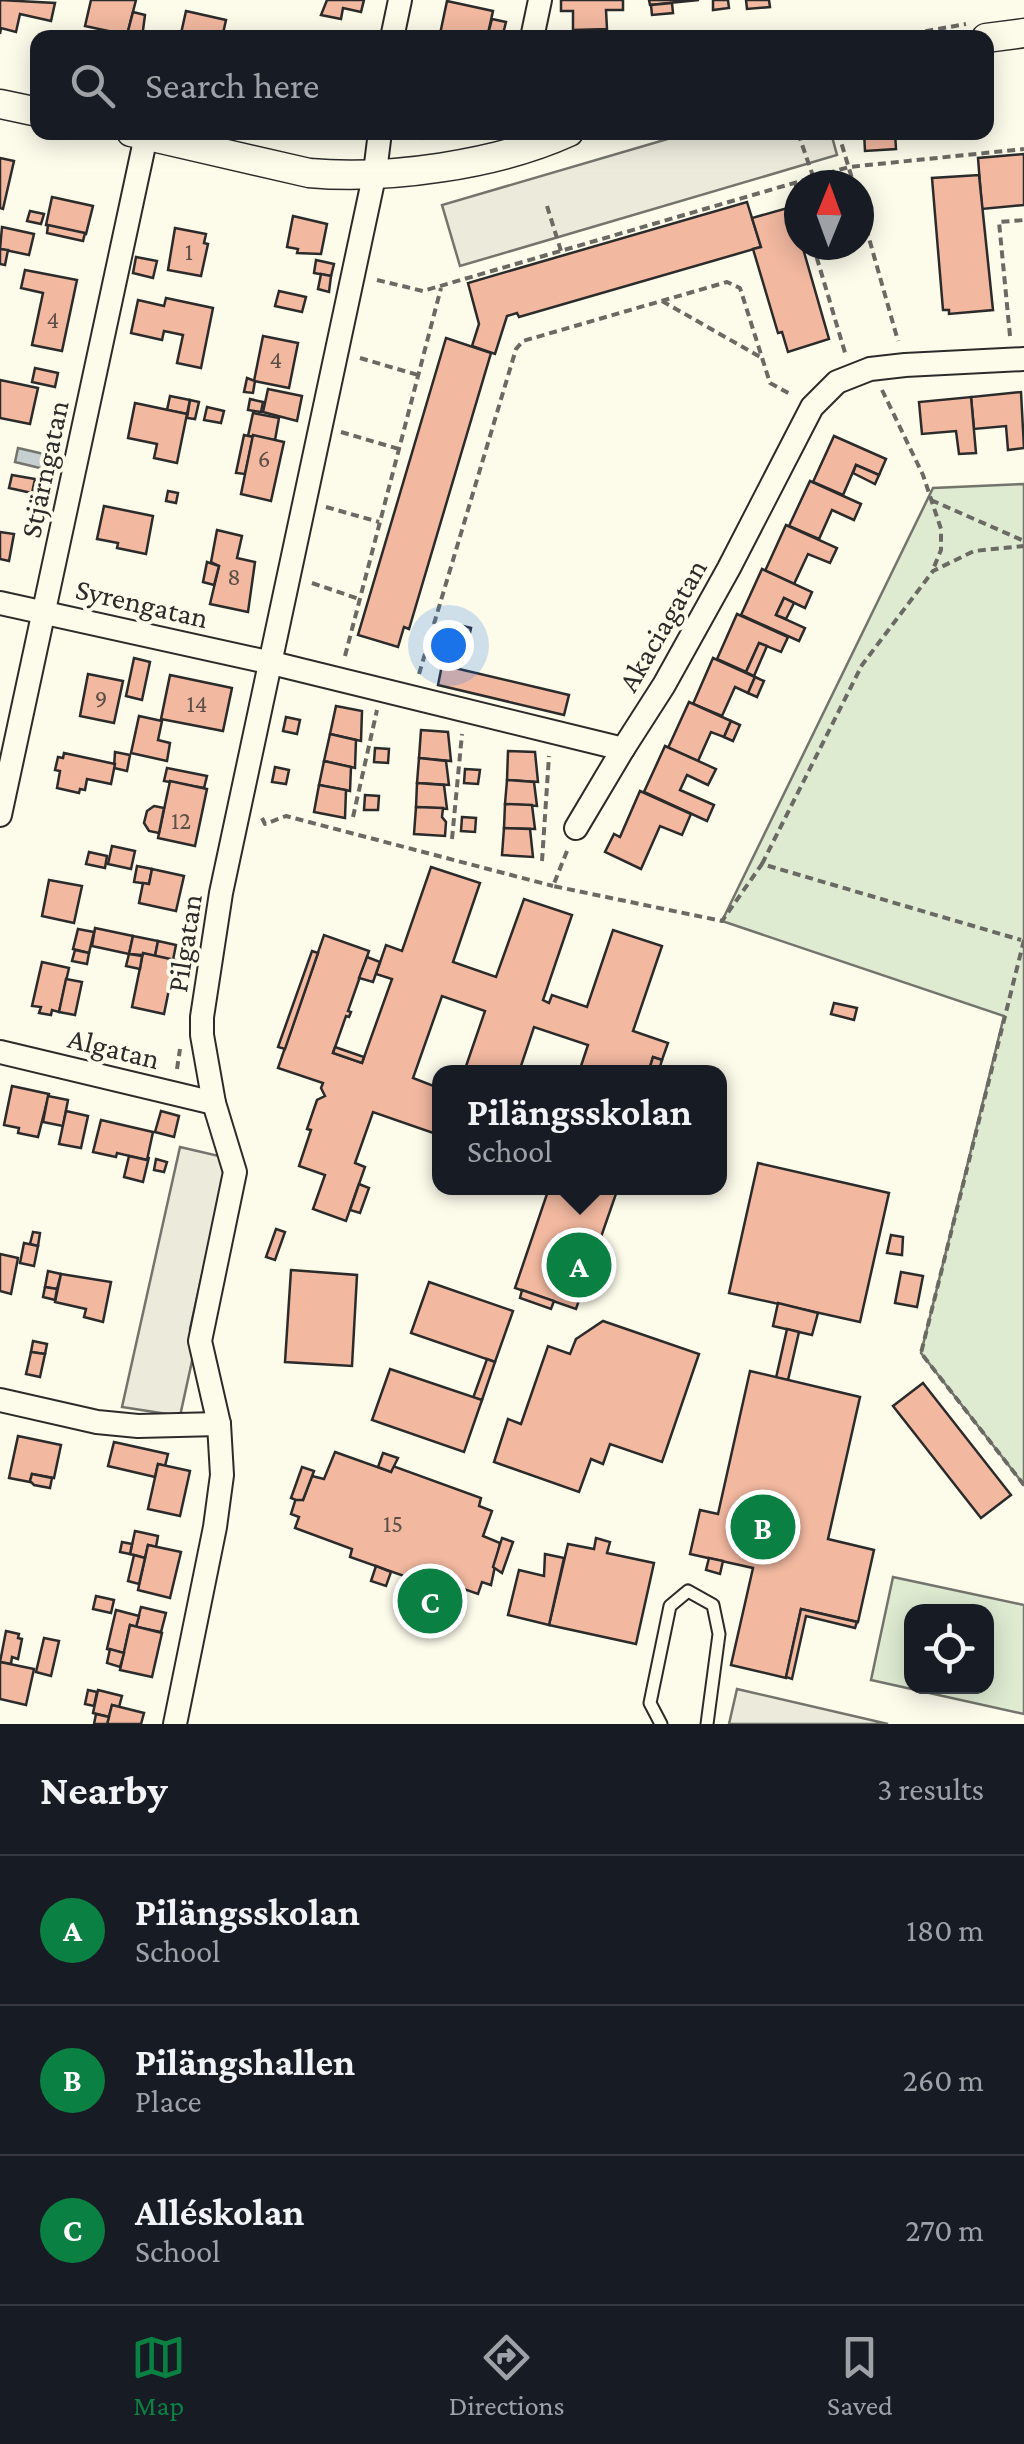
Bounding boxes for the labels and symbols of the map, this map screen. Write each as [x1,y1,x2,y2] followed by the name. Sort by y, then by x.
[784,170,874,260] north arrow
[185,238,193,265] house number: 1
[47,306,59,333] house number: 4
[270,346,282,373] house number: 4
[13,397,76,541] street label: Stjärngatan
[258,445,270,472] house number: 6
[611,553,714,698] street label: Akaciagatan
[227,563,241,590] house number: 8
[72,572,211,635] street label: Syrengatan
[423,620,474,671] your location
[95,685,107,712] house number: 9
[186,690,208,717] house number: 14
[171,807,191,834] house number: 12
[160,892,209,995] street label: Pilgatan
[65,1021,163,1076] street label: Algatan
[546,1228,612,1302] pin: A
[730,1490,796,1564] pin: B
[383,1510,403,1537] house number: 15
[398,1564,462,1638] pin: C

